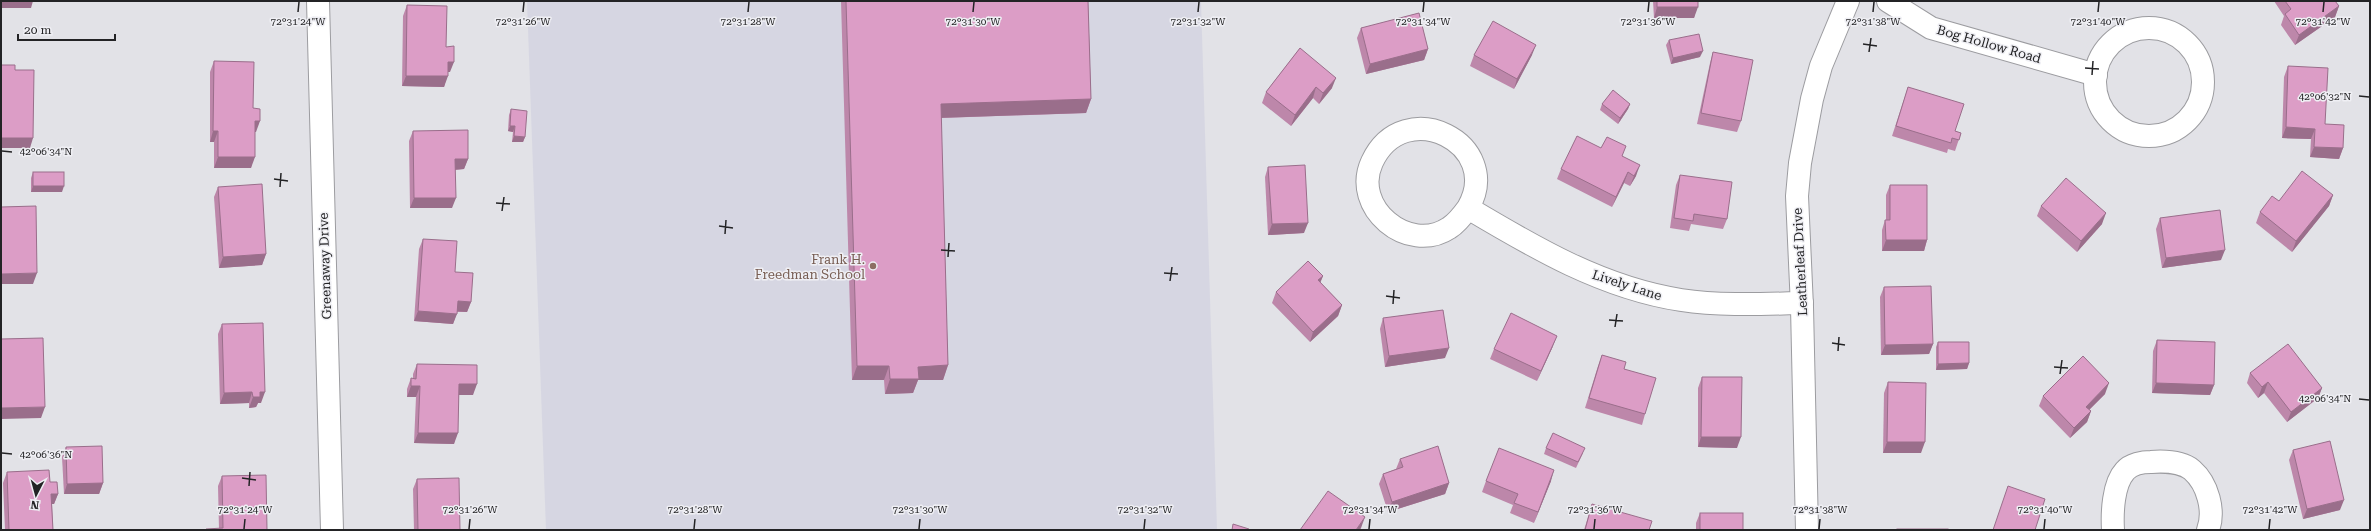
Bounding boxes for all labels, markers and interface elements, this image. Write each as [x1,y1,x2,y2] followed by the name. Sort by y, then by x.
[18,16,115,42] scale bar
[271,16,326,27] text: 72°31'24"W
[496,16,551,27] text: 72°31'26"W
[721,16,776,27] text: 72°31'28"W
[946,16,1001,27] text: 72°31'30"W
[1171,16,1226,27] text: 72°31'32"W
[1396,16,1451,27] text: 72°31'34"W
[1621,16,1676,27] text: 72°31'36"W
[1846,16,1901,27] text: 72°31'38"W
[2071,16,2126,27] text: 72°31'40"W
[2296,16,2351,27] text: 72°31'42"W
[1935,22,2044,66] street label: Bog Hollow Road
[24,23,51,37] text: 20 m
[2299,91,2351,102] text: 42°06'32"N
[20,146,72,157] text: 42°06'34"N
[1790,208,1810,316] street label: Leatherleaf Drive
[316,212,334,320] street label: Greenaway Drive
[755,252,865,282] place label: Frank H. Freedman School
[868,261,878,271] marker: Frank H. Freedman School
[1590,267,1664,303] street label: Lively Lane
[2299,393,2351,404] text: 42°06'34"N
[20,449,72,460] text: 42°06'36"N
[16,475,56,515] north arrow
[30,497,40,511] text: N
[218,504,273,515] text: 72°31'24"W
[443,504,498,515] text: 72°31'26"W
[668,504,723,515] text: 72°31'28"W
[893,504,948,515] text: 72°31'30"W
[1118,504,1173,515] text: 72°31'32"W
[1343,504,1398,515] text: 72°31'34"W
[1568,504,1623,515] text: 72°31'36"W
[1793,504,1848,515] text: 72°31'38"W
[2018,504,2073,515] text: 72°31'40"W
[2243,504,2298,515] text: 72°31'42"W

